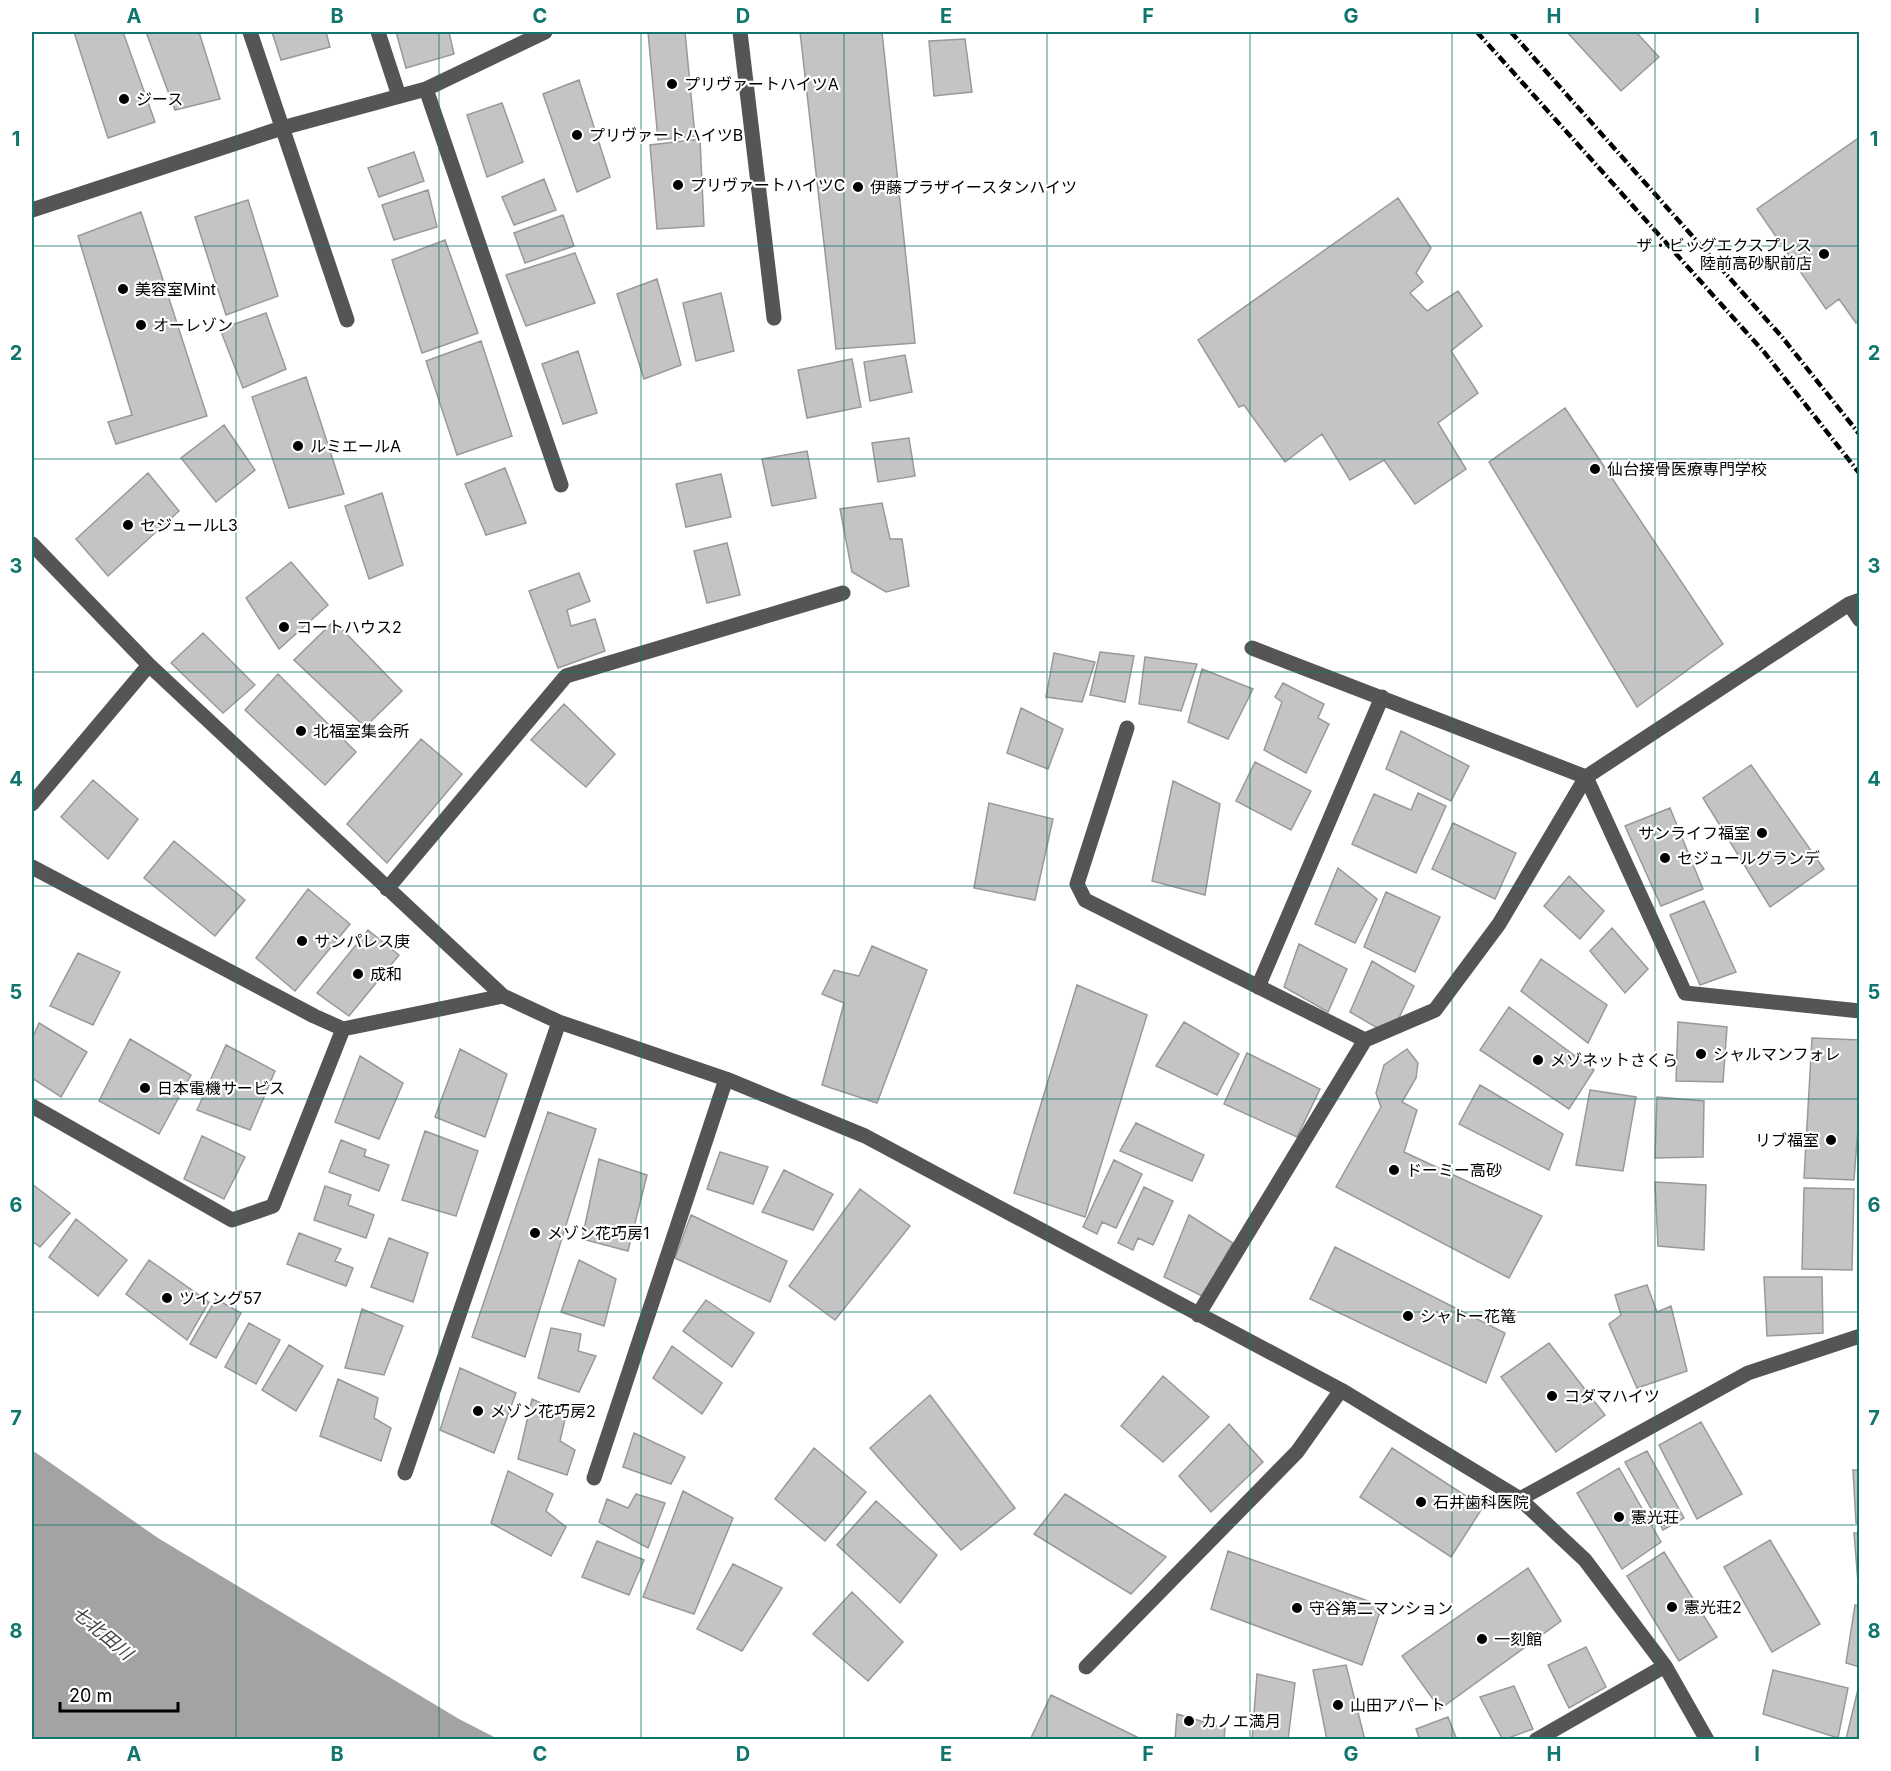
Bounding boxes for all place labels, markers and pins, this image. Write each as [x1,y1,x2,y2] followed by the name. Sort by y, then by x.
[684,74,839,94] place label: プリヴァートハイツA
[665,77,679,91] marker: プリヴァートハイツA
[136,89,183,109] place label: ジース
[117,92,131,106] marker: ジース
[589,125,743,145] place label: プリヴァートハイツB
[570,128,584,142] marker: プリヴァートハイツB
[690,175,845,195] place label: プリヴァートハイツC
[870,177,1077,197] place label: 伊藤プラザイースタンハイツ
[671,178,685,192] marker: プリヴァートハイツC
[851,180,865,194] marker: 伊藤プラザイースタンハイツ
[1636,235,1812,273] place label: ザ・ビッグエクスプレス 陸前高砂駅前店
[1817,247,1831,261] marker: ザ・ビッグエクスプレス 陸前高砂駅前店
[135,279,216,299] place label: 美容室Mint
[116,282,130,296] marker: 美容室Mint
[153,315,233,335] place label: オーレゾン
[134,318,148,332] marker: オーレゾン
[310,436,401,456] place label: ルミエールA
[291,439,305,453] marker: ルミエールA
[1607,459,1767,479] place label: 仙台接骨医療専門学校
[1588,462,1602,476] marker: 仙台接骨医療専門学校
[140,515,238,535] place label: セジュールL3
[121,518,135,532] marker: セジュールL3
[296,617,402,637] place label: コートハウス2
[277,620,291,634] marker: コートハウス2
[313,721,409,741] place label: 北福室集会所
[294,724,308,738] marker: 北福室集会所
[1638,823,1750,843] place label: サンライフ福室
[1755,826,1769,840] marker: サンライフ福室
[1677,848,1820,868] place label: セジュールグランデ
[1658,851,1672,865] marker: セジュールグランデ
[314,931,410,951] place label: サンパレス庚
[295,934,309,948] marker: サンパレス庚
[370,964,402,984] place label: 成和
[351,967,365,981] marker: 成和
[1713,1044,1841,1064] place label: シャルマンフォレ
[1694,1047,1708,1061] marker: シャルマンフォレ
[1550,1050,1678,1070] place label: メゾネットさくら
[1531,1053,1545,1067] marker: メゾネットさくら
[157,1078,285,1098] place label: 日本電機サービス
[138,1081,152,1095] marker: 日本電機サービス
[1755,1130,1819,1150] place label: リブ福室
[1824,1133,1838,1147] marker: リブ福室
[1406,1160,1502,1180] place label: ドーミー高砂
[1387,1163,1401,1177] marker: ドーミー高砂
[547,1223,650,1243] place label: メゾン花巧房1
[528,1226,542,1240] marker: メゾン花巧房1
[179,1288,262,1308] place label: ツイング57
[160,1291,174,1305] marker: ツイング57
[1420,1306,1516,1326] place label: シャトー花篭
[1401,1309,1415,1323] marker: シャトー花篭
[1564,1386,1660,1406] place label: コダマハイツ
[1545,1389,1559,1403] marker: コダマハイツ
[490,1401,596,1421] place label: メゾン花巧房2
[471,1404,485,1418] marker: メゾン花巧房2
[1433,1492,1529,1512] place label: 石井歯科医院
[1414,1495,1428,1509] marker: 石井歯科医院
[1631,1507,1679,1527] place label: 憲光荘
[1612,1510,1626,1524] marker: 憲光荘
[1684,1597,1742,1617] place label: 憲光荘2
[1309,1598,1453,1618] place label: 守谷第二マンション
[1665,1600,1679,1614] marker: 憲光荘2
[1290,1601,1304,1615] marker: 守谷第二マンション
[1494,1629,1542,1649] place label: 一刻館
[1475,1632,1489,1646] marker: 一刻館
[1350,1695,1446,1715] place label: 山田アパート
[1331,1698,1345,1712] marker: 山田アパート
[1201,1711,1281,1731] place label: カノエ満月
[1182,1714,1196,1728] marker: カノエ満月

